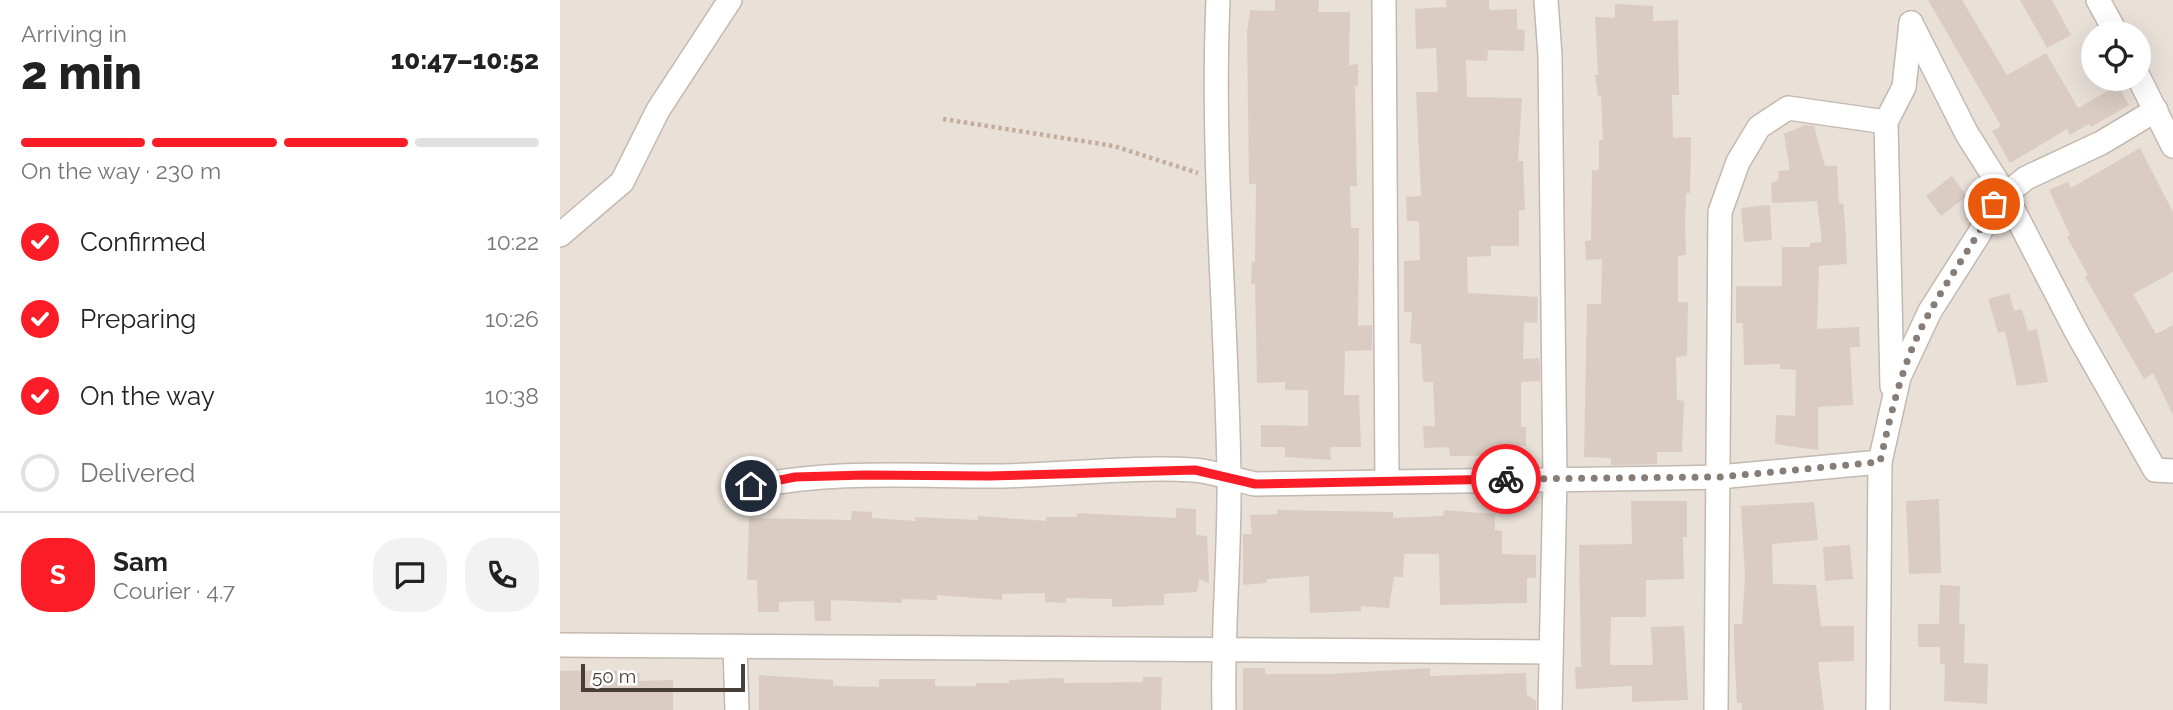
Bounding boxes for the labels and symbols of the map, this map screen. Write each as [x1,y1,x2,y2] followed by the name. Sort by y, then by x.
[1964,174,2024,234] pin
[1471,444,1541,514] courier
[721,456,781,516] pin
[581,661,746,693] scale bar

